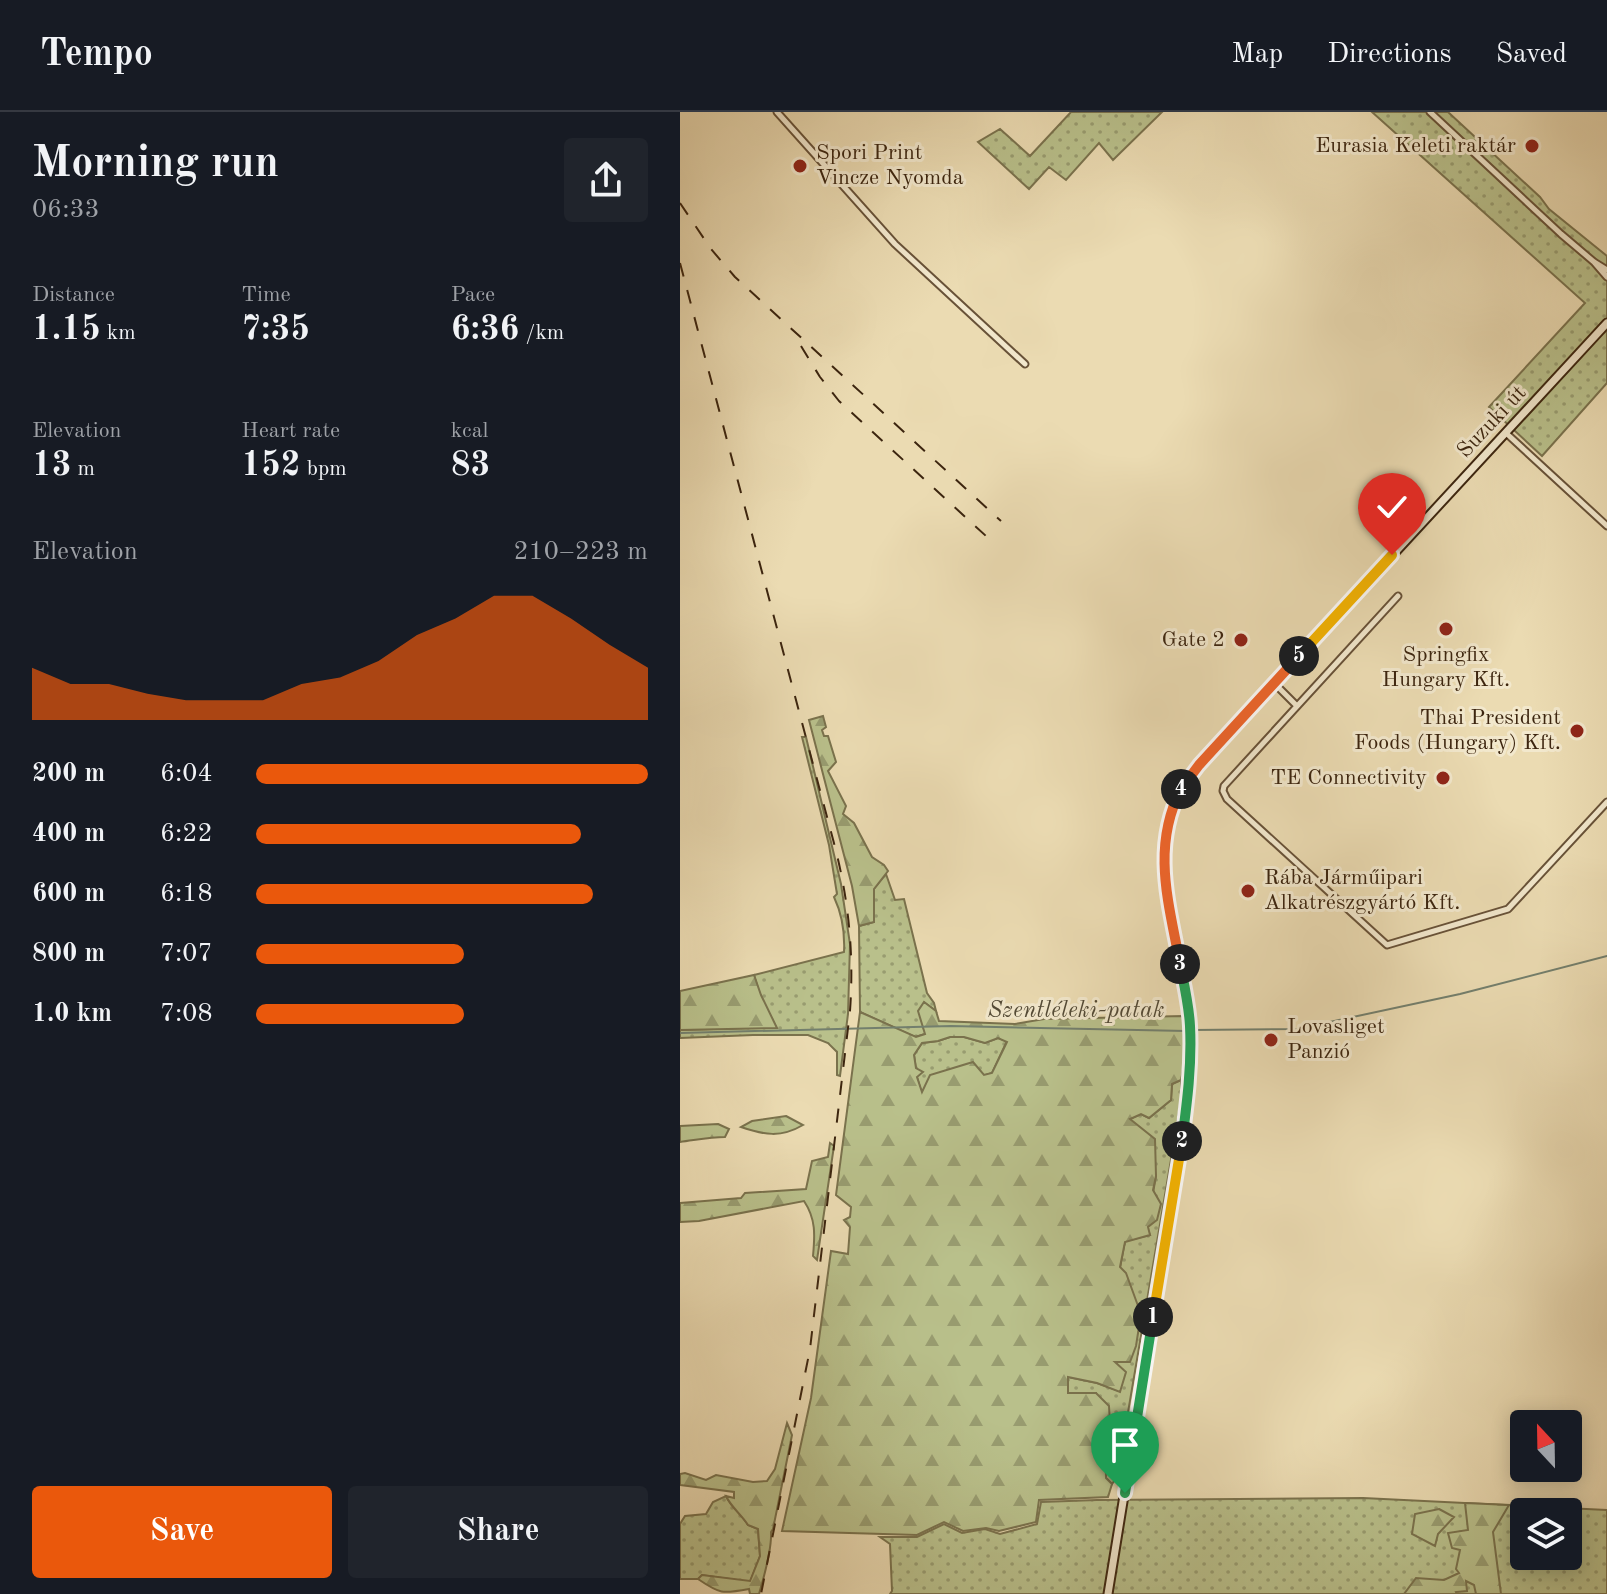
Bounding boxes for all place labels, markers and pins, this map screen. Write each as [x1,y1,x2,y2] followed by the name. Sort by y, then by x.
[1315,135,1516,157] place label: Eurasia Keleti raktár
[1523,137,1541,155] marker: Eurasia Keleti raktár
[816,142,964,189] place label: Spori Print Vincze Nyomda
[791,157,809,175] marker: Spori Print Vincze Nyomda
[1358,473,1426,555] pin
[1437,620,1455,638] marker: Springfix Hungary Kft.
[1162,629,1225,651] place label: Gate 2
[1232,631,1250,649] marker: Gate 2
[1279,636,1319,676] pin: 5
[1382,644,1510,691] place label: Springfix Hungary Kft.
[1354,707,1561,754] place label: Thai President Foods (Hungary) Kft.
[1568,722,1586,740] marker: Thai President Foods (Hungary) Kft.
[1270,767,1427,789] place label: TE Connectivity
[1161,769,1201,809] pin: 4
[1434,769,1452,787] marker: TE Connectivity
[1264,867,1460,914] place label: Rába Járműipari Alkatrészgyártó Kft.
[1239,882,1257,900] marker: Rába Járműipari Alkatrészgyártó Kft.
[1160,944,1200,984] pin: 3
[1287,1016,1385,1063] place label: Lovasliget Panzió
[1262,1031,1280,1049] marker: Lovasliget Panzió
[1162,1121,1202,1161] pin: 2
[1133,1297,1173,1337] pin: 1
[1091,1411,1159,1493] pin

